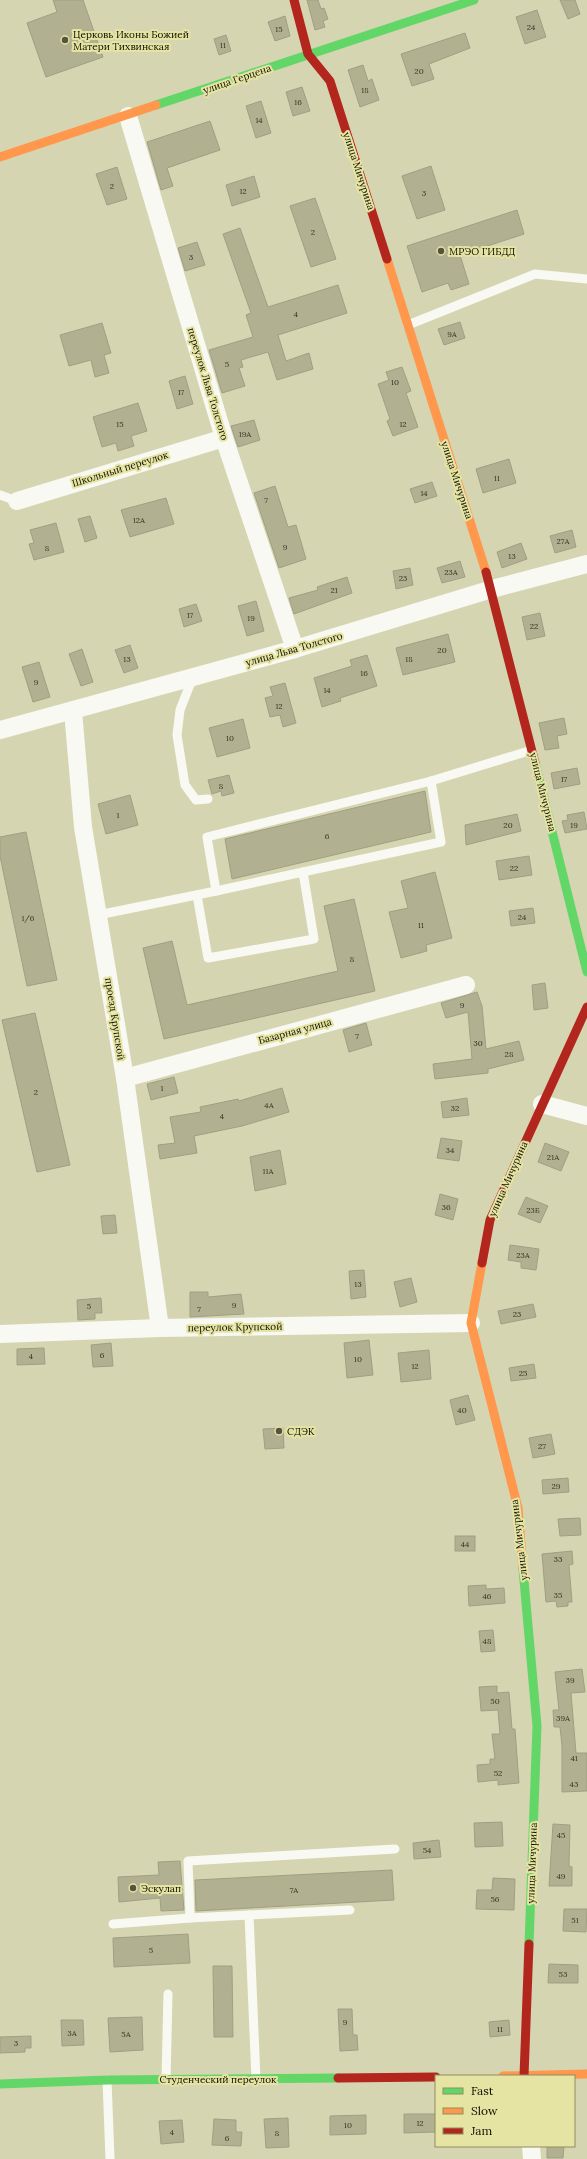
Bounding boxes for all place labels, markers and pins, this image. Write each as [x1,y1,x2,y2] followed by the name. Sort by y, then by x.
[73,28,189,53] place label: Церковь Иконы Божией Матери Тихвинская
[60,35,70,45] marker: Церковь Иконы Божией Матери Тихвинская
[449,245,515,258] place label: МРЭО ГИБДД
[436,246,446,256] marker: МРЭО ГИБДД
[287,1425,315,1438] place label: СДЭК
[274,1426,284,1436] marker: СДЭК
[141,1882,181,1895] place label: Эскулап
[128,1883,138,1893] marker: Эскулап

